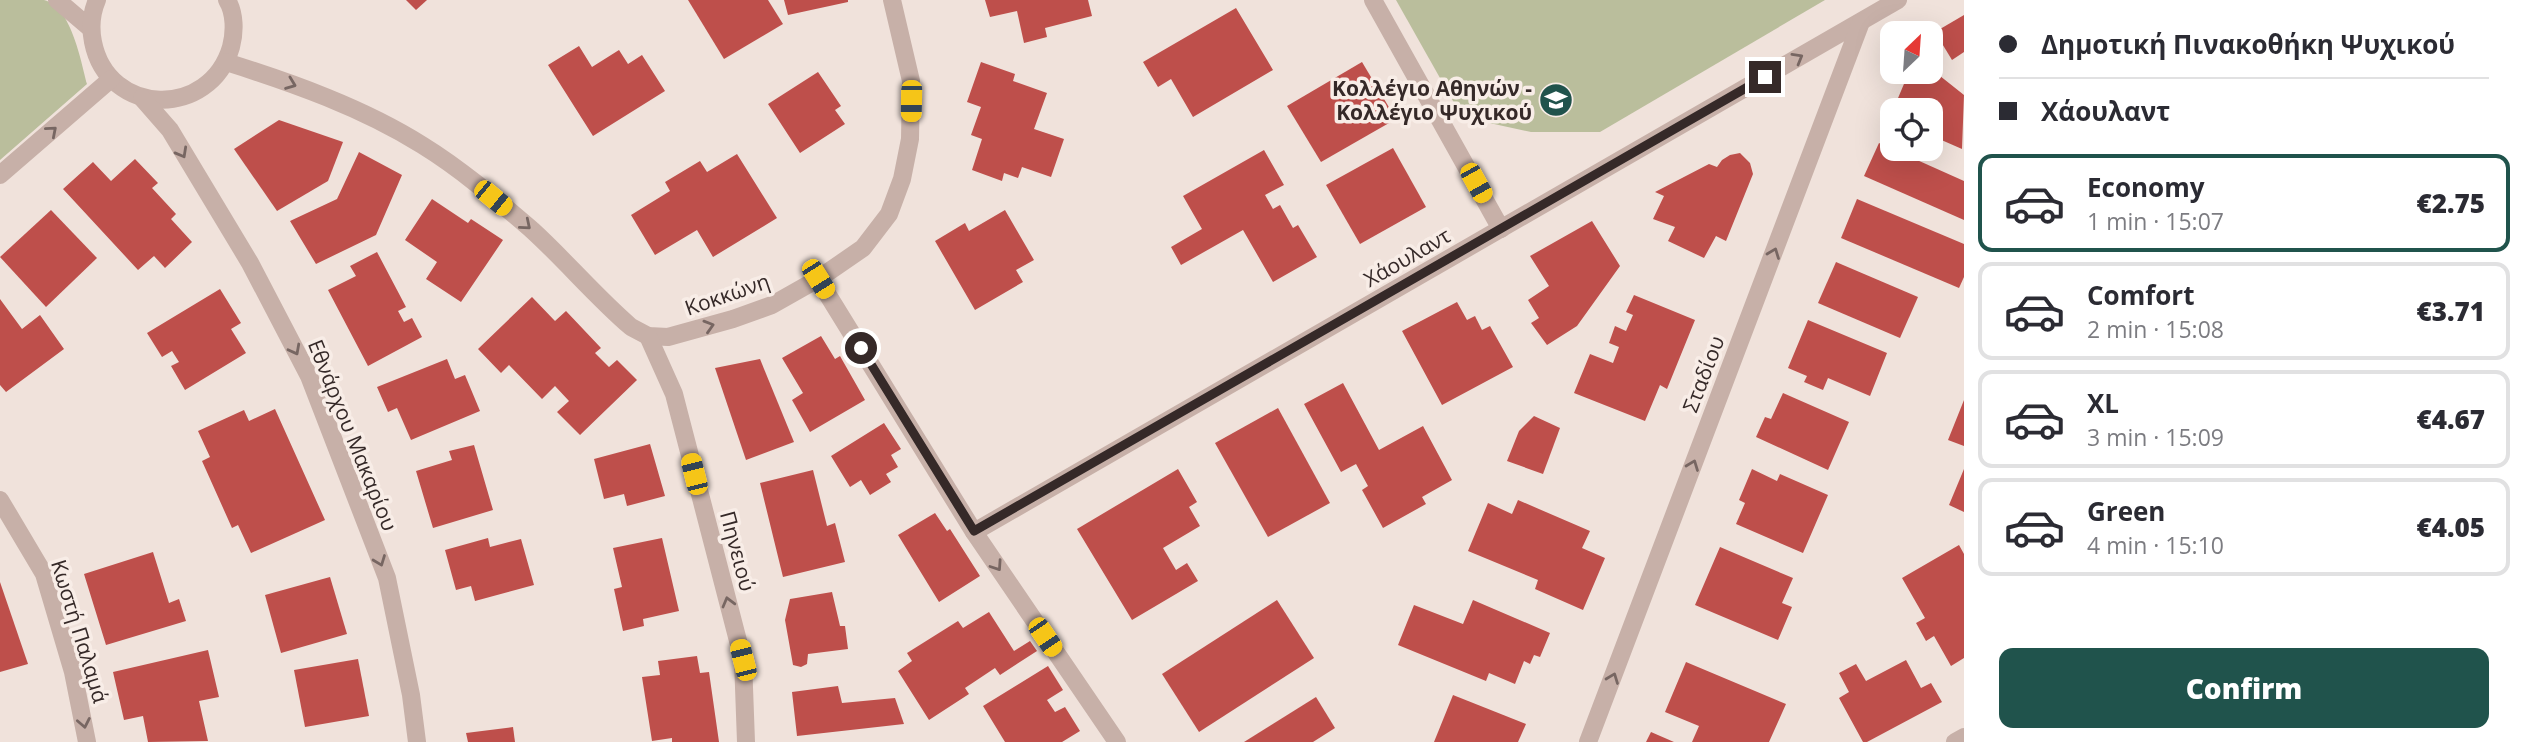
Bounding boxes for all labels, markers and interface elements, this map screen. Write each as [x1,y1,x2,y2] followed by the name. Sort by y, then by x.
[1880,21,1942,84] north arrow
[1880,21,1943,161] map controls
[2041,26,2455,62] text: Δημοτική Πινακοθήκη Ψυχικού
[1791,53,1804,66] one-way arrow
[1749,61,1781,93] route end
[1332,74,1532,126] place label: Κολλέγιο Αθηνών - Κολλέγιο Ψυχικού
[284,76,296,90] one-way arrow
[901,80,922,122] car
[1537,81,1575,119] school or university icon: Κολλέγιο Αθηνών - Κολλέγιο Ψυχικού
[2041,93,2170,129] text: Χάουλαντ
[1880,98,1943,161] button: locate
[43,127,56,139] one-way arrow
[174,145,187,158] one-way arrow
[1457,160,1496,206] car
[2087,169,2205,205] text: Economy
[2003,172,2066,235] icon: car
[471,177,516,219] car
[2417,185,2485,221] text: €2.75
[2087,205,2224,237] text: 1 min · 15:07
[518,217,531,230] one-way arrow
[1359,221,1456,293] street label: Χάουλαντ
[1765,247,1779,259] one-way arrow
[798,256,839,302] car
[681,266,773,322] street label: Κοκκώνη
[2087,277,2194,313] text: Comfort
[2003,280,2066,343] icon: car
[2417,293,2485,329] text: €3.71
[2087,313,2224,345] text: 2 min · 15:08
[703,320,715,335] one-way arrow
[845,332,877,364] route start
[1676,332,1730,416] street label: Σταδίου
[302,335,404,535] street label: Εθνάρχου Μακαρίου
[287,343,301,355] one-way arrow
[2087,385,2119,421] text: XL
[2003,388,2066,451] icon: car
[2417,401,2485,437] text: €4.67
[2087,421,2224,453] text: 3 min · 15:09
[679,451,710,497] car
[1685,460,1699,472] one-way arrow
[2087,493,2165,529] text: Green
[2003,496,2066,559] icon: car
[714,508,762,594] street label: Πηνειού
[2417,509,2485,545] text: €4.05
[2087,529,2224,561] text: 4 min · 15:10
[372,554,386,566] one-way arrow
[45,556,115,706] street label: Κωστή Παλαμά
[989,558,1002,571] one-way arrow
[722,596,736,608] one-way arrow
[1025,614,1066,660] car
[728,637,759,683] car
[1999,648,2489,728] button: Confirm
[1604,673,1618,685] one-way arrow
[75,717,90,729] one-way arrow

